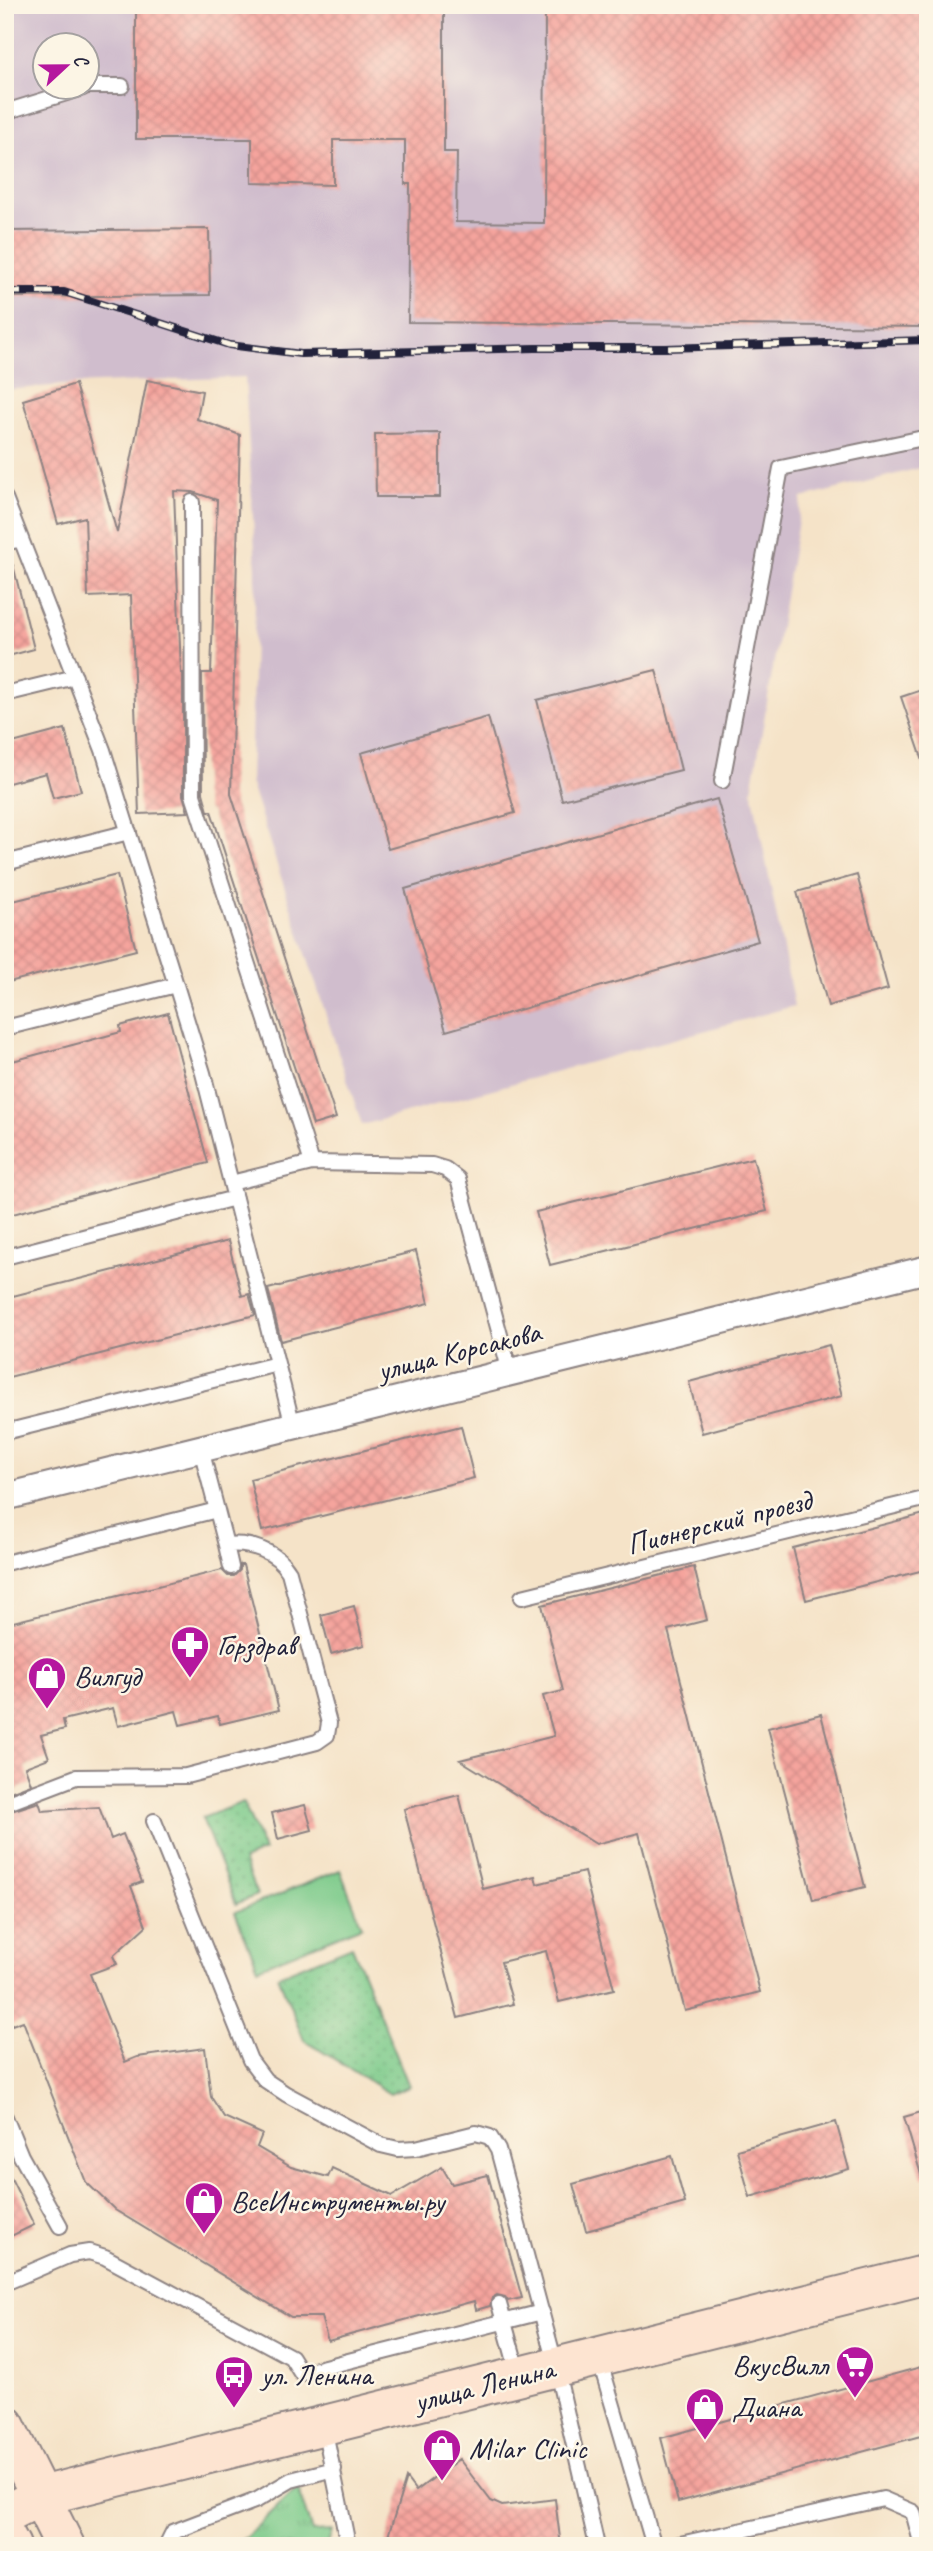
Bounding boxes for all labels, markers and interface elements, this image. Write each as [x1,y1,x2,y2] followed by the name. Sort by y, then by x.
[32,32,102,102] north arrow
[68,51,95,71] text: С
[372,1312,546,1390] street label: улица Корсакова
[623,1480,818,1563] street label: Пионерский проезд
[169,1624,211,1679] pharmacy icon: Горздрав
[217,1626,300,1664] place label: Горздрав
[26,1655,68,1710] shop icon: Вилгуд
[74,1657,144,1695] place label: Вилгуд
[183,2180,225,2235] shop icon: ВсеИнструменты.ру
[231,2182,447,2220] place label: ВсеИнструменты.ру
[834,2344,876,2399] supermarket icon: ВкусВилл
[732,2346,830,2384] place label: ВкусВилл
[408,2349,560,2421] street label: улица Ленина
[213,2354,255,2409] bus stop icon: ул. Ленина
[259,2356,375,2394] place label: ул. Ленина
[684,2386,726,2441] shop icon: Диана
[732,2388,804,2426] place label: Диана
[421,2427,463,2482] shop icon: Milar Clinic
[469,2429,588,2467] place label: Milar Clinic

